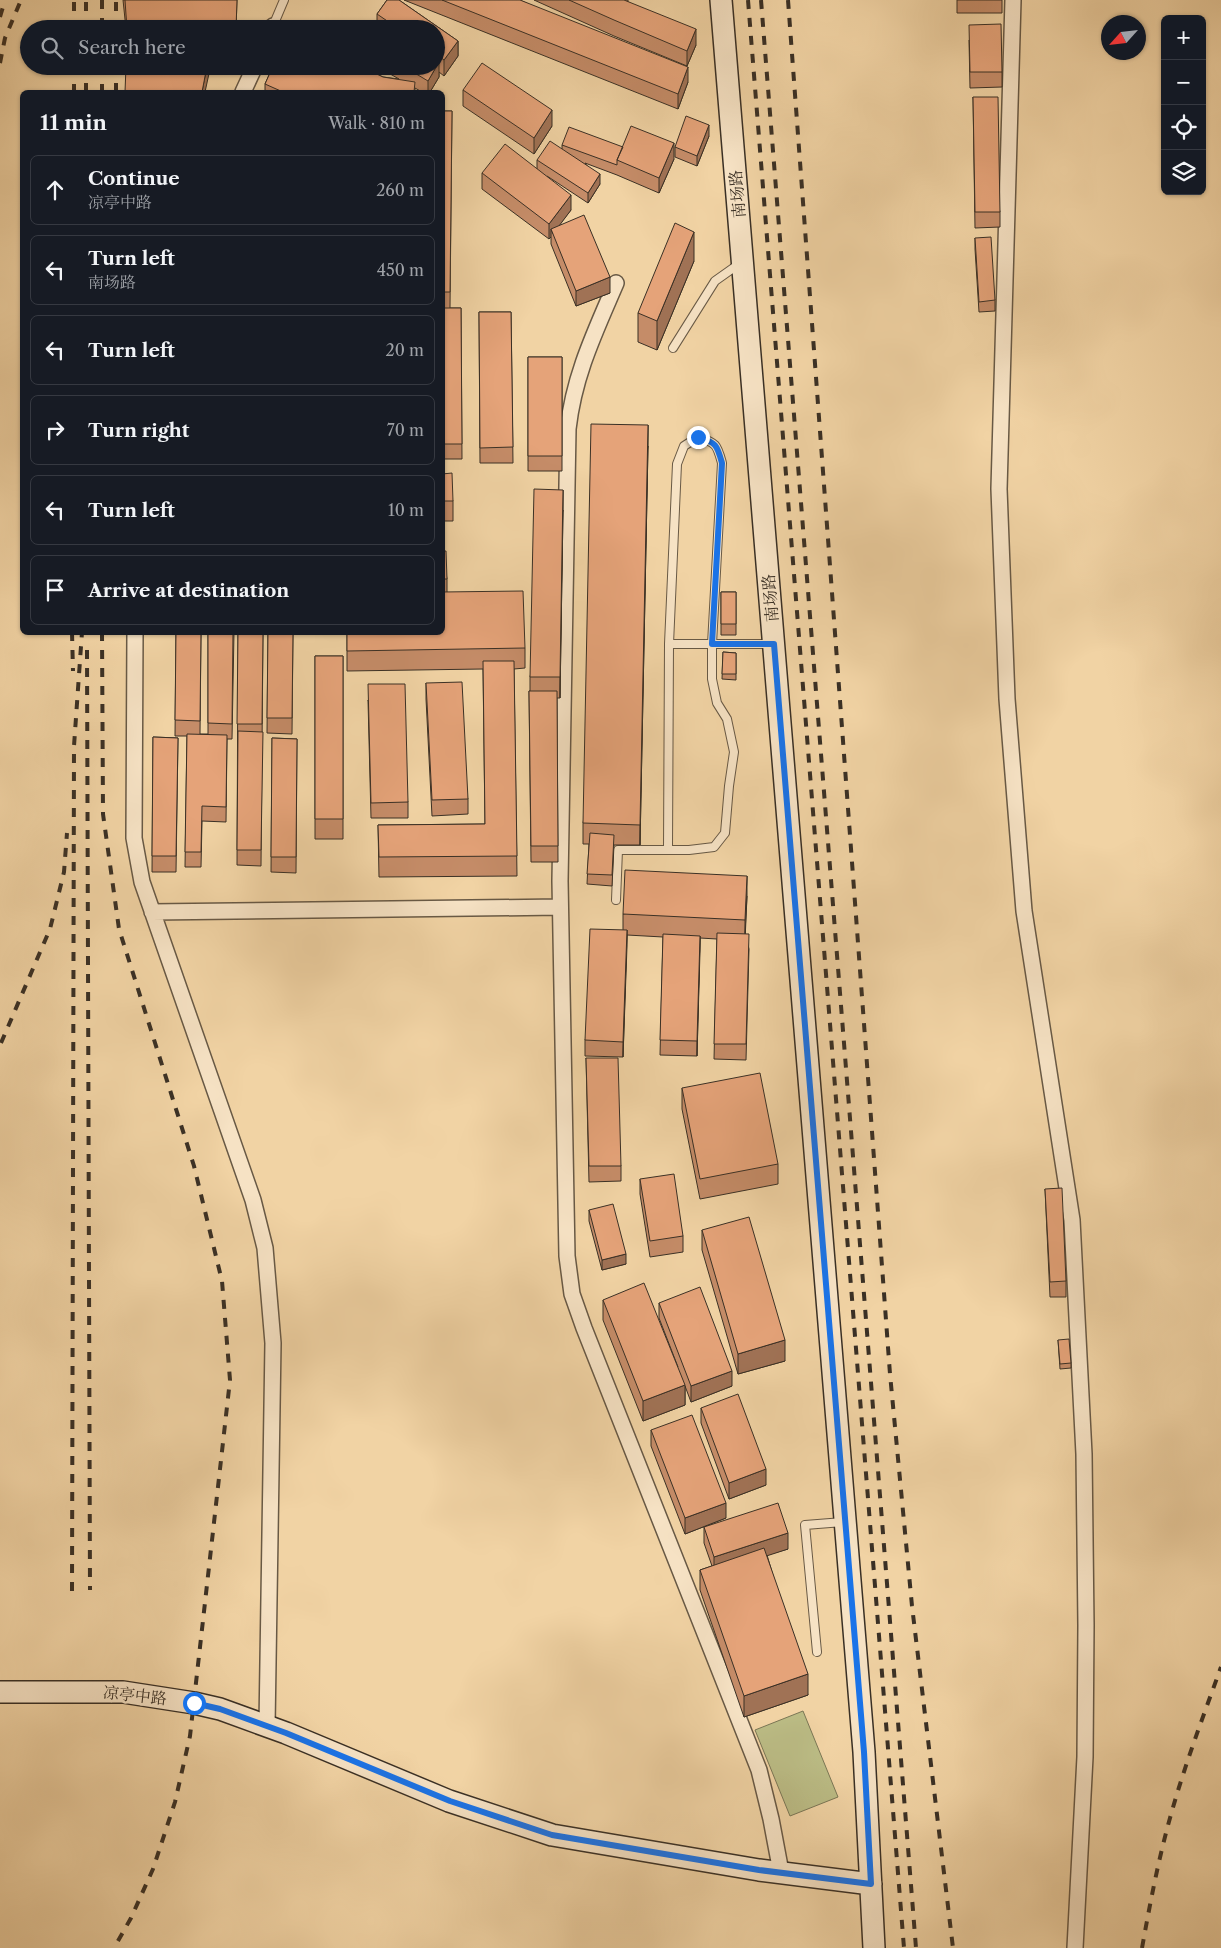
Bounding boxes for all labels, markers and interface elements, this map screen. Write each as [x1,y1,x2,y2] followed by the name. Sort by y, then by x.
[1101,15,1146,60] north arrow
[1161,15,1206,195] map controls
[1161,15,1206,60] button: +
[20,20,445,75] search box
[38,34,66,62] icon: search
[78,36,186,59] text: Search here
[1161,60,1206,105] button: −
[1161,105,1206,150] button: locate
[40,110,107,135] text: 11 min
[328,113,425,133] text: Walk · 810 m
[1161,150,1206,195] button: layers
[88,167,180,190] text: Continue
[725,169,749,219] street label: 南场路
[41,176,69,204] icon: ahead
[376,180,424,200] text: 260 m
[88,192,152,212] text: 凉亭中路
[88,247,175,270] text: Turn left
[41,256,69,284] icon: left
[377,260,424,280] text: 450 m
[88,272,136,292] text: 南场路
[41,336,69,364] icon: left
[88,339,175,362] text: Turn left
[385,340,424,360] text: 20 m
[41,416,69,444] icon: right
[88,419,189,442] text: Turn right
[387,420,424,440] text: 70 m
[687,426,710,449] route end
[41,496,69,524] icon: left
[88,499,175,522] text: Turn left
[388,500,424,520] text: 10 m
[758,573,782,623] street label: 南场路
[41,576,69,604] icon: arrive
[88,579,289,602] text: Arrive at destination
[102,1682,168,1708] street label: 凉亭中路
[183,1692,206,1715] route start

